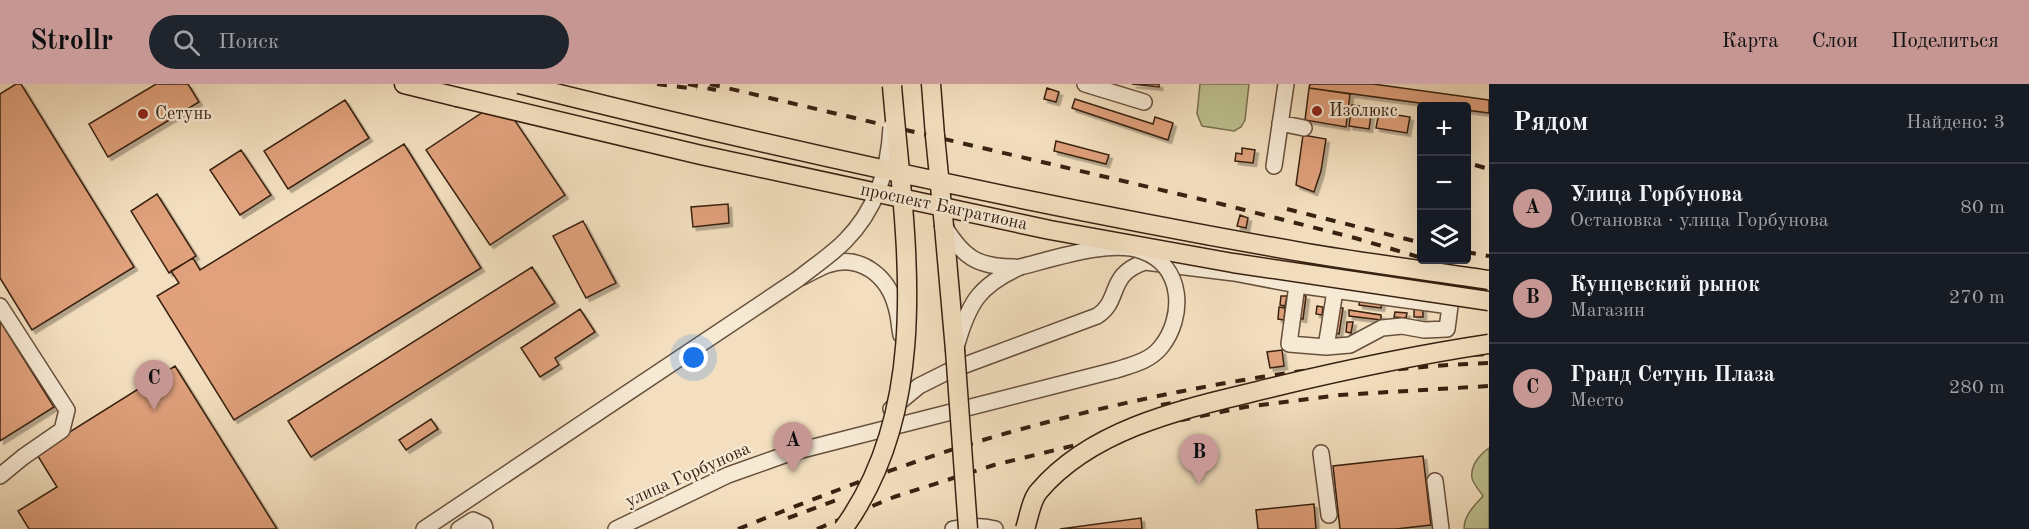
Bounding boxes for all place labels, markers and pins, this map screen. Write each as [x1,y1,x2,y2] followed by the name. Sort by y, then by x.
[1329,102,1398,120] place label: Изолюкс
[1310,104,1324,118] marker: Изолюкс
[155,105,212,123] place label: Сетунь
[136,107,150,121] marker: Сетунь
[134,360,174,410] pin: C
[774,422,812,472] pin: A
[1180,434,1218,484] pin: B

